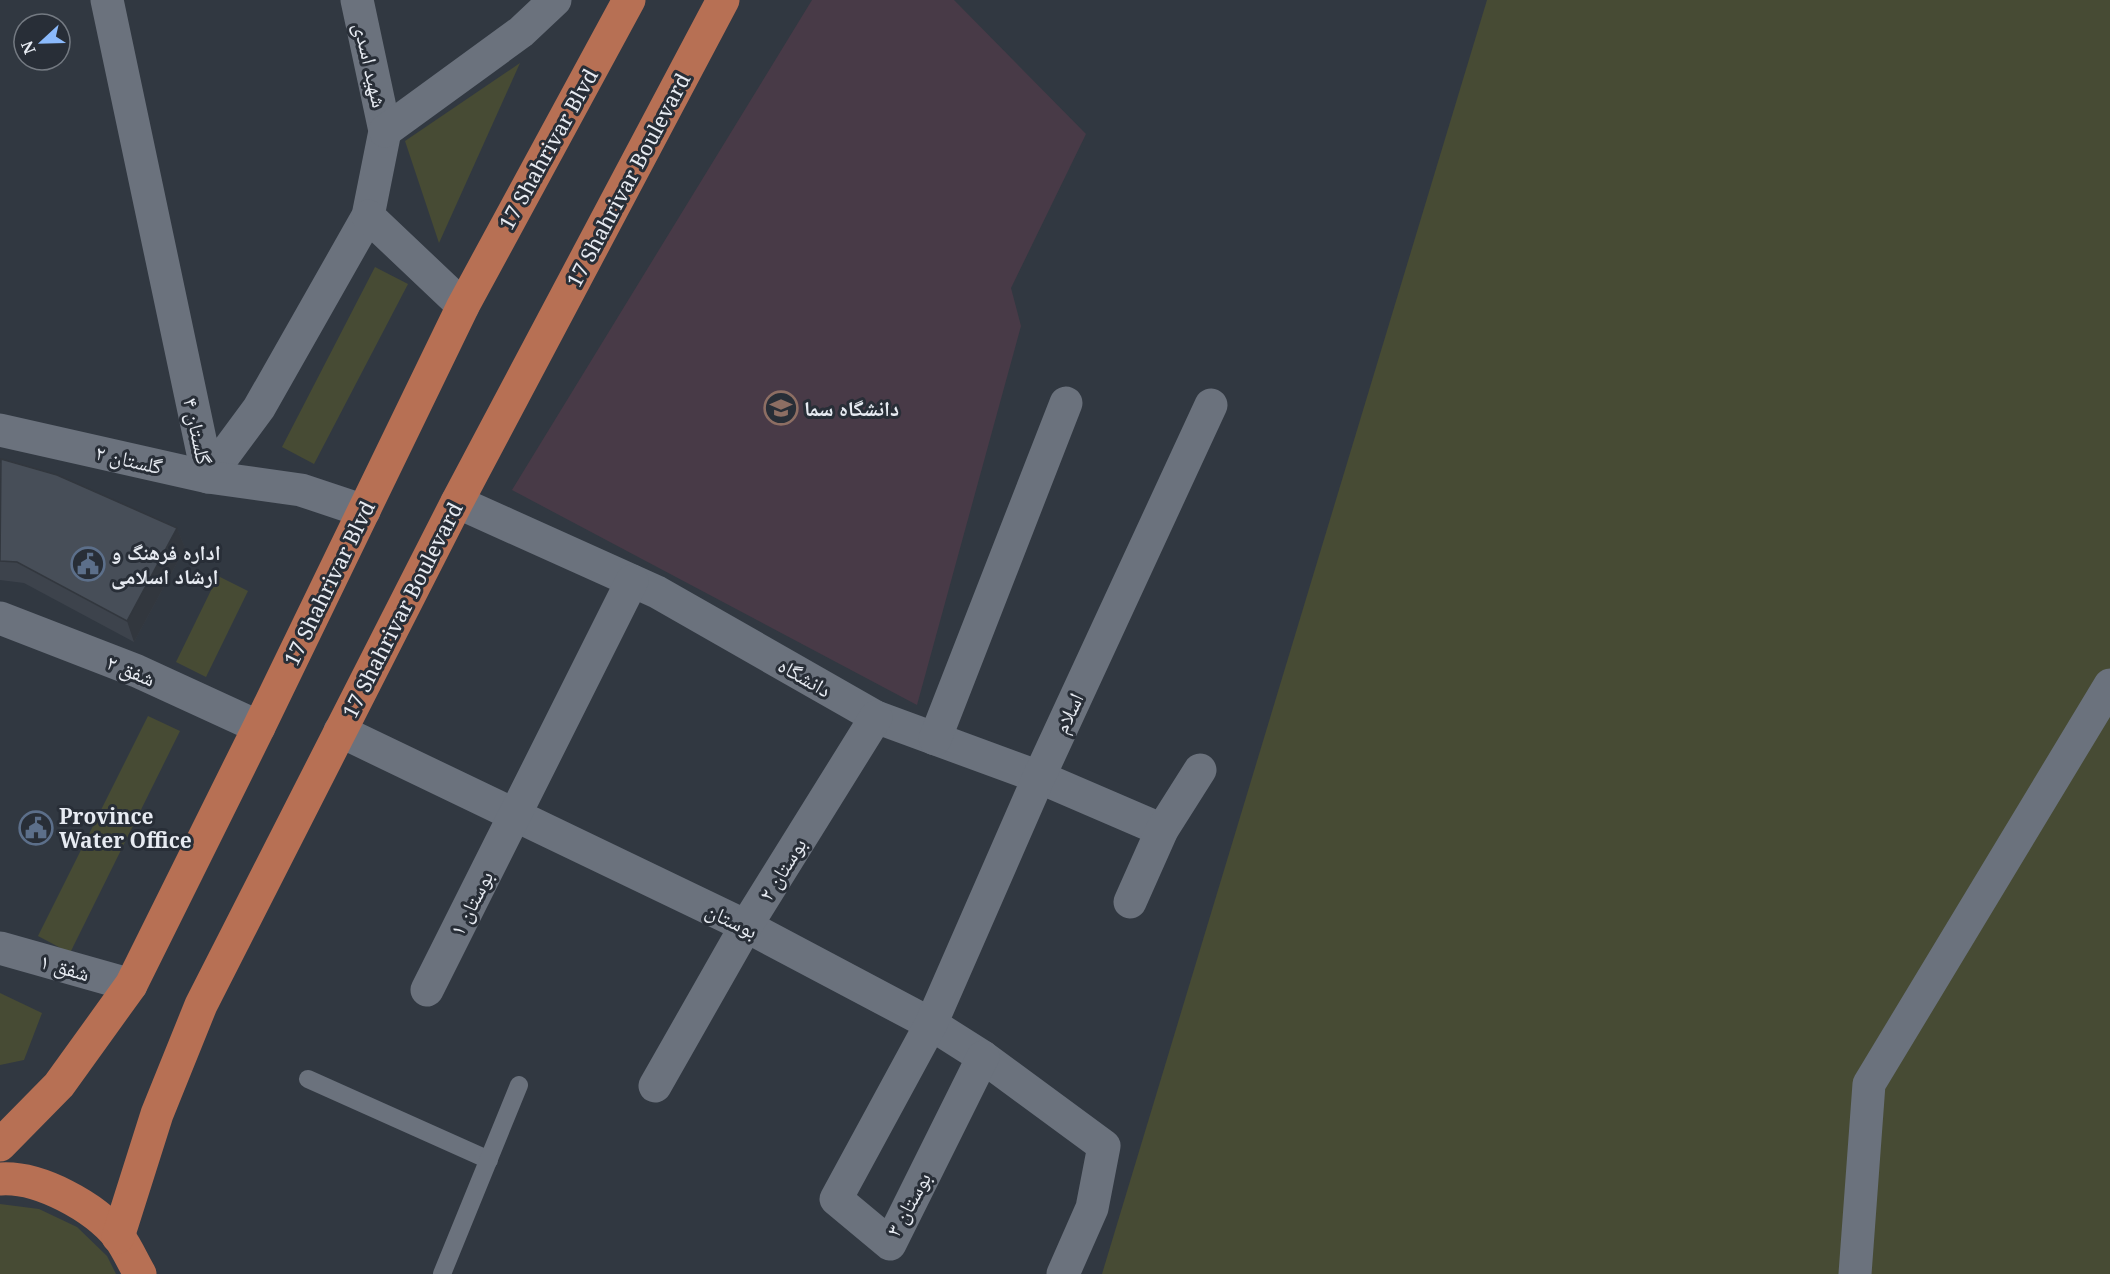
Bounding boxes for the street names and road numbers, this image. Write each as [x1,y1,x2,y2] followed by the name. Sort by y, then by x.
[348,20,394,110] street label: شهید اسدی
[492,63,604,235] street label: 17 Shahrivar Blvd
[560,68,696,292] street label: 17 Shahrivar Boulevard
[177,395,219,467] street label: گلستان ۴
[93,438,165,480] street label: گلستان ۲
[277,496,381,670] street label: 17 Shahrivar Blvd
[335,497,469,723] street label: 17 Shahrivar Boulevard
[102,648,160,692] street label: شفق ۲
[773,651,837,703] street label: دانشگاه
[1046,688,1090,738] street label: اسلام
[752,832,812,906] street label: بوستان ۲
[443,866,499,940] street label: بوستان ۱
[701,895,763,945] street label: بوستان
[37,947,93,987] street label: شفق ۱
[879,1167,937,1241] street label: بوستان ۳

